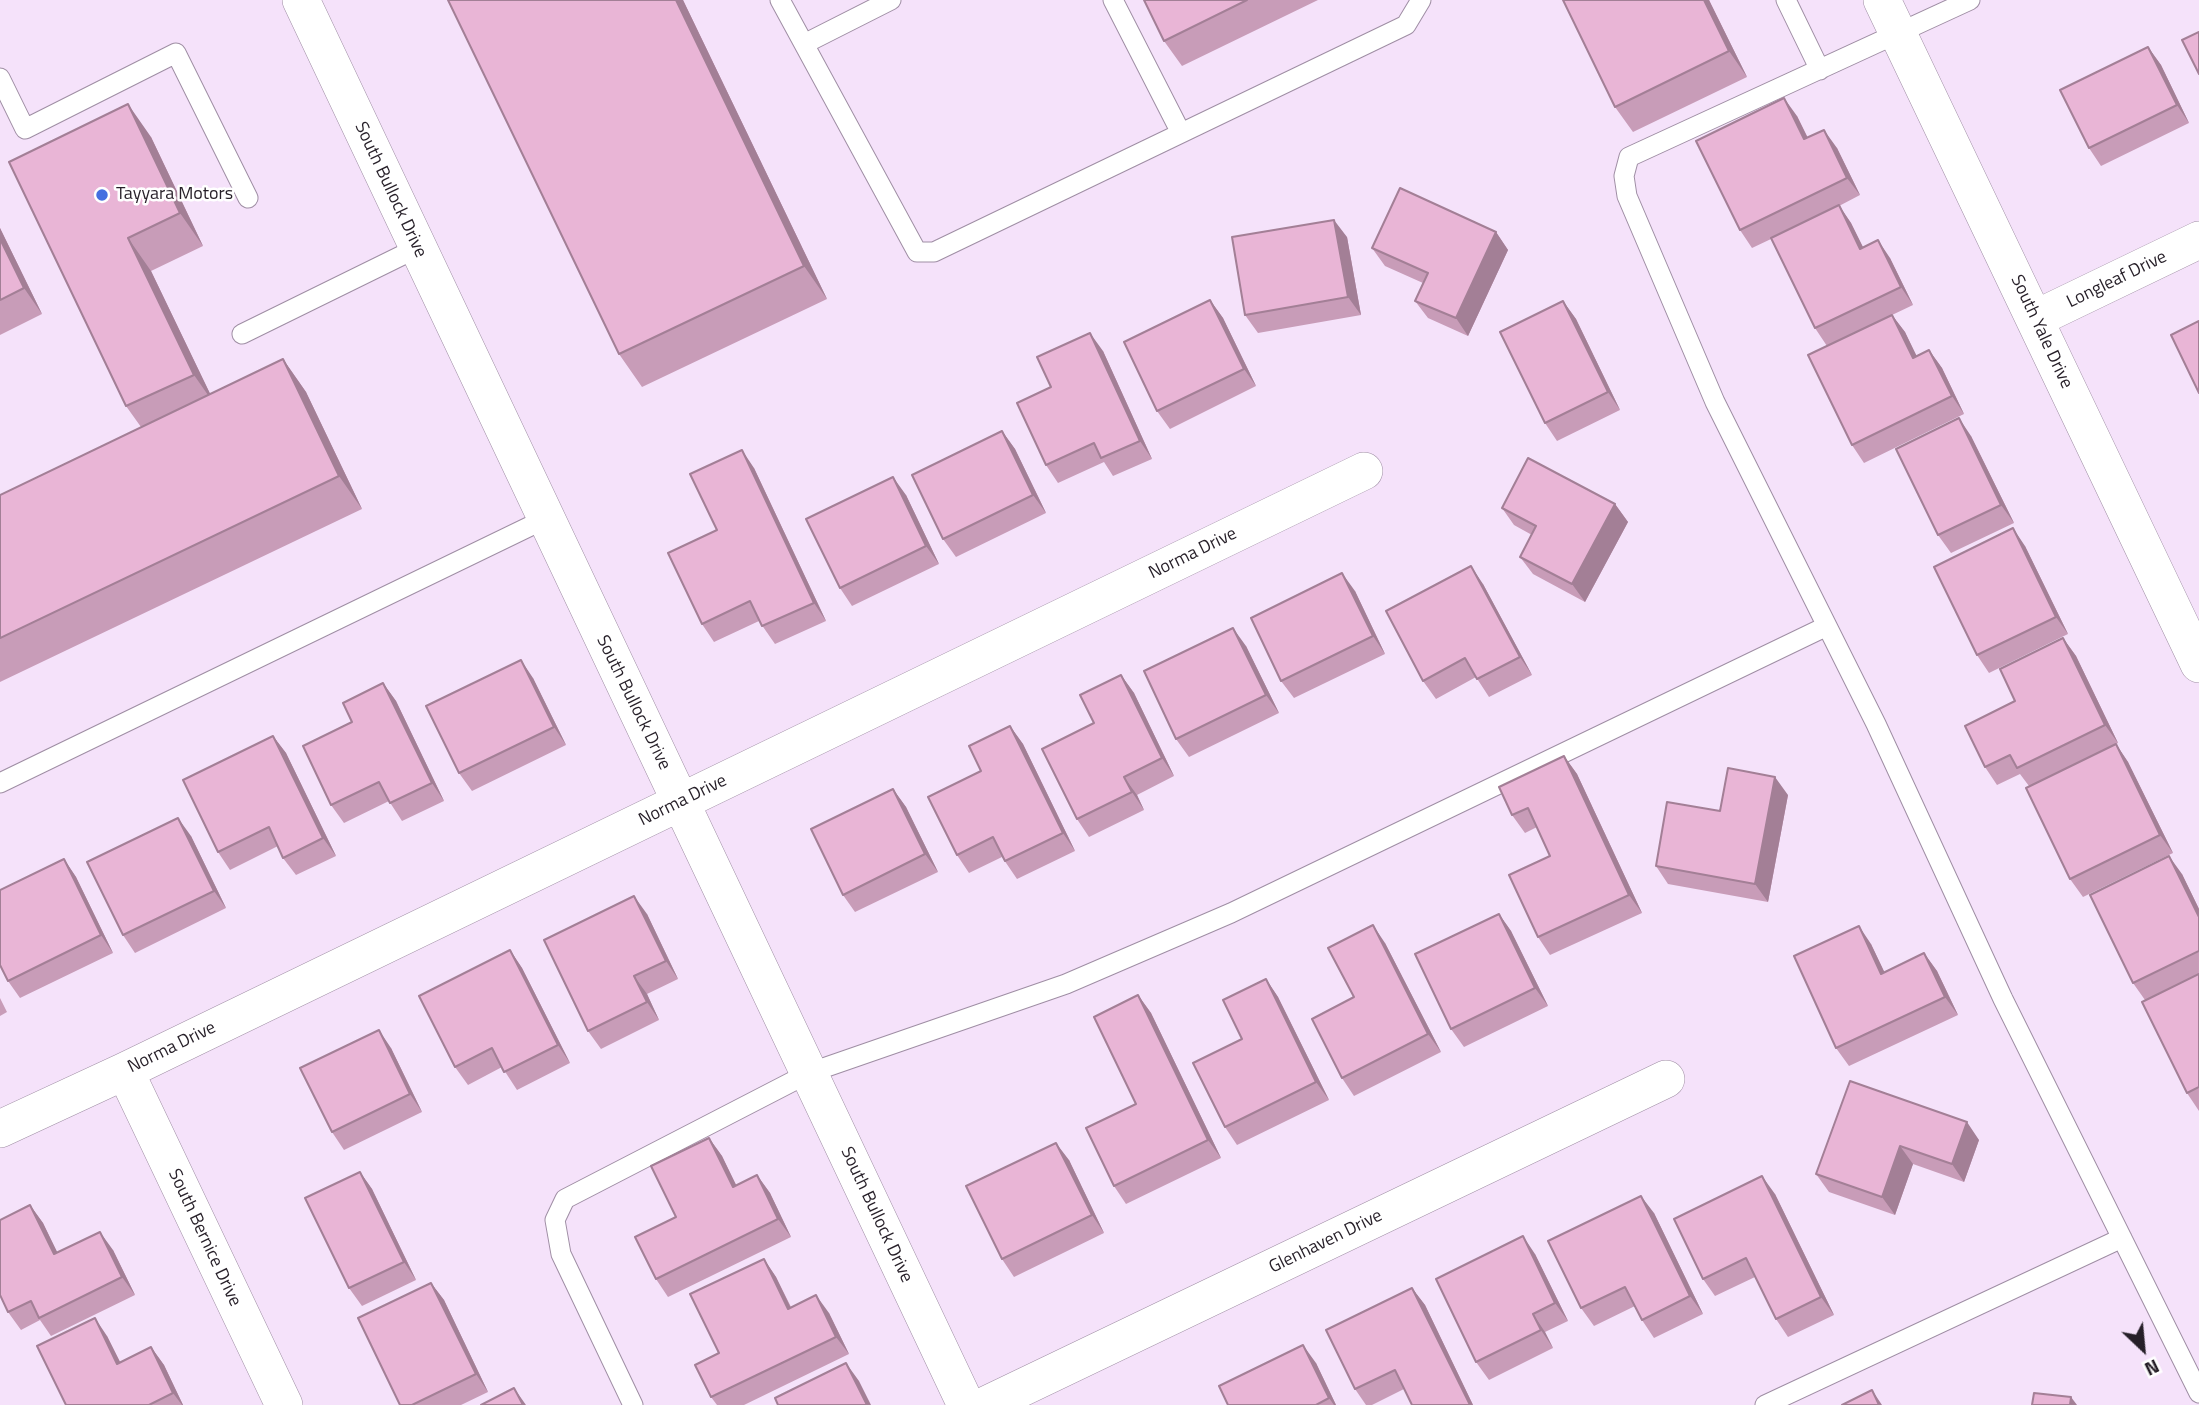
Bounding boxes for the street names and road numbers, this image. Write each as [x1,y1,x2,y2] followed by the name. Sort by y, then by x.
[349,119,431,261] street label: South Bullock Drive
[2064,247,2170,313] street label: Longleaf Drive
[2005,272,2077,392] street label: South Yale Drive
[1145,523,1241,585] street label: Norma Drive
[591,632,675,774] street label: South Bullock Drive
[635,770,731,832] street label: Norma Drive
[124,1017,220,1079] street label: Norma Drive
[835,1144,917,1286] street label: South Bullock Drive
[163,1166,245,1310] street label: South Bernice Drive
[1266,1205,1386,1279] street label: Glenhaven Drive

